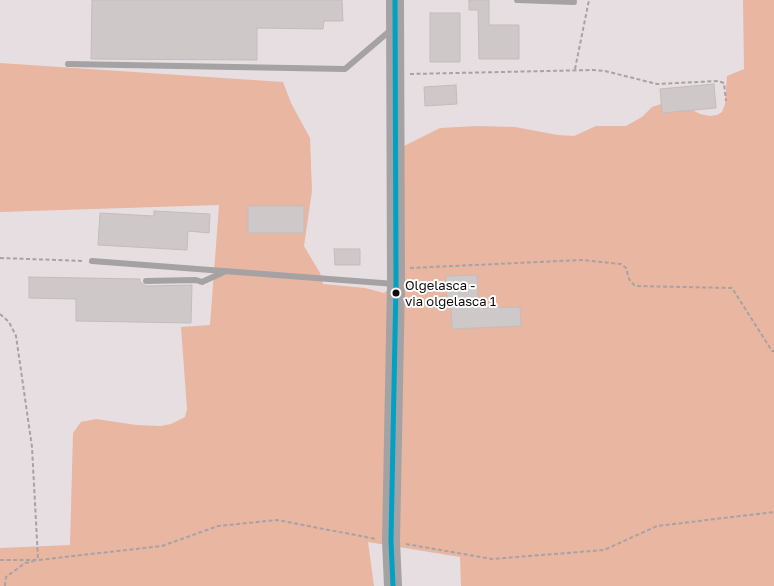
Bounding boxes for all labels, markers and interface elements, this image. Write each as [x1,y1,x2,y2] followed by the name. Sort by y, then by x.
[405,278,496,309] place label: Olgelasca - via olgelasca 1
[391,288,401,298] marker: Olgelasca - via olgelasca 1

